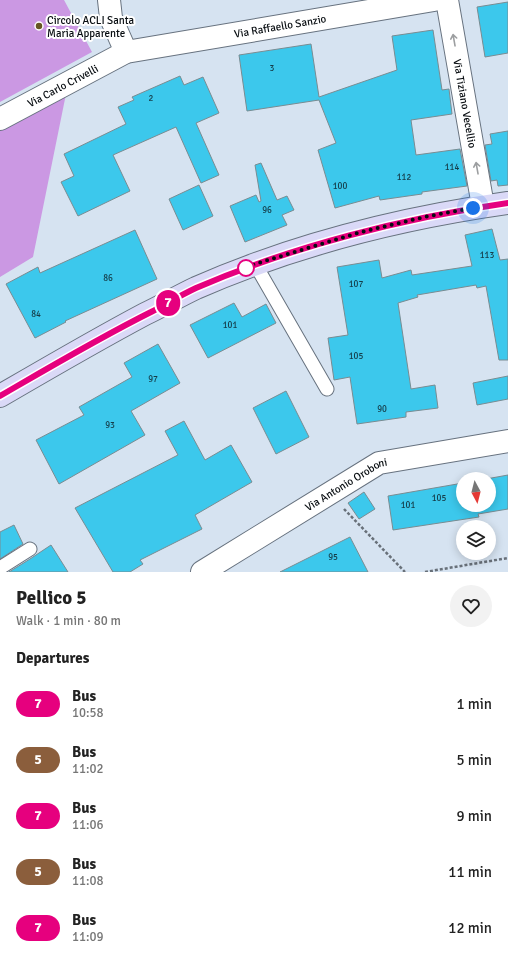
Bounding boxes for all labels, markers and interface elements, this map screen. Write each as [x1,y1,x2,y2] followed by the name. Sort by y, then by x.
[233,12,327,40] street label: Via Raffaello Sanzio
[47,14,135,40] place label: Circolo ACLI Santa Maria Apparente
[34,21,44,31] marker: Circolo ACLI Santa Maria Apparente
[449,34,457,47] one-way arrow
[451,58,479,149] street label: Via Tiziano Vecellio
[25,62,100,110] street label: Via Carlo Crivelli
[270,63,275,74] house number: 3
[149,93,154,104] house number: 2
[445,162,459,173] house number: 114
[472,162,480,175] one-way arrow
[397,172,411,183] house number: 112
[333,181,347,192] house number: 100
[463,198,483,218] your location
[262,205,272,216] house number: 96
[480,250,494,261] house number: 113
[237,259,255,277] unlabelled marker
[103,273,113,284] house number: 86
[349,279,363,290] house number: 107
[155,290,181,316] line badge: 7
[164,294,172,311] text: 7
[31,309,41,320] house number: 84
[223,320,237,331] house number: 101
[349,351,363,362] house number: 105
[148,374,158,385] house number: 97
[377,404,387,415] house number: 90
[105,420,115,431] house number: 93
[302,455,388,514] street label: Via Antonio Oroboni
[456,472,496,512] north arrow
[456,472,496,560] map controls
[432,493,446,504] house number: 105
[401,500,415,511] house number: 101
[456,520,496,560] button: layers
[328,552,338,563] house number: 95
[450,585,492,627] button: heart
[16,586,87,610] text: Pellico 5
[16,613,121,629] text: Walk · 1 min · 80 m
[16,649,89,667] text: Departures
[72,687,96,705] text: Bus
[34,695,42,712] text: 7
[456,695,492,713] text: 1 min
[72,705,104,721] text: 10:58
[72,743,96,761] text: Bus
[34,751,42,768] text: 5
[456,751,492,769] text: 5 min
[72,761,104,777] text: 11:02
[72,799,96,817] text: Bus
[34,807,42,824] text: 7
[456,807,492,825] text: 9 min
[72,817,104,833] text: 11:06
[72,855,96,873] text: Bus
[34,863,42,880] text: 5
[448,863,492,881] text: 11 min
[72,873,104,889] text: 11:08
[72,911,96,929] text: Bus
[34,919,42,936] text: 7
[448,919,492,937] text: 12 min
[72,929,104,945] text: 11:09

